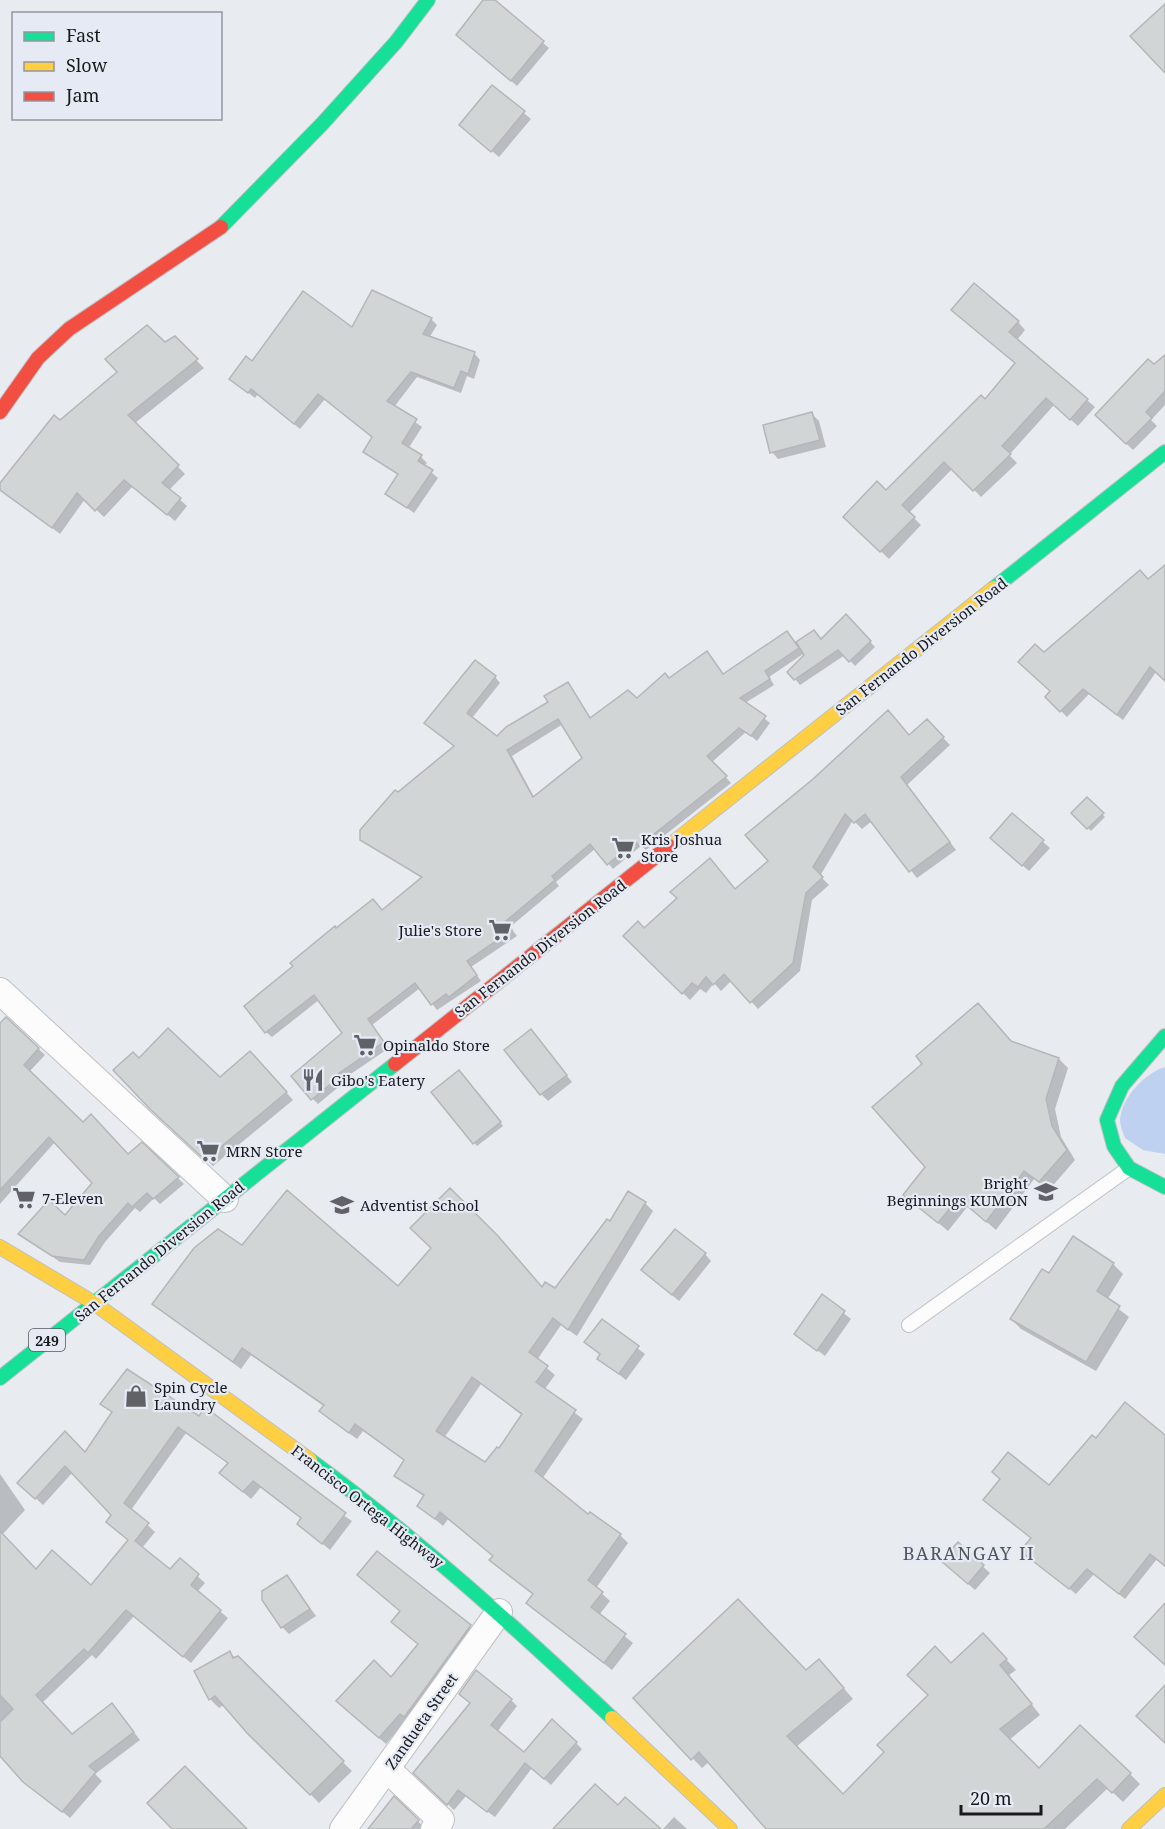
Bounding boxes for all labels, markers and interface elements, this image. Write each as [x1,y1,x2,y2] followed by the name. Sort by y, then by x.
[12,12,222,120] legend
[66,23,101,47] text: Fast
[66,53,108,77] text: Slow
[65,83,100,107] text: Jam
[831,573,1011,719] street label: San Fernando Diversion Road
[641,829,722,866] place label: Kris Joshua Store
[610,835,636,861] supermarket icon: Kris Joshua Store
[450,875,630,1021] street label: San Fernando Diversion Road
[487,917,513,943] supermarket icon: Julie's Store
[397,920,482,940] place label: Julie's Store
[352,1032,378,1058] supermarket icon: Opinaldo Store
[383,1035,490,1055] place label: Opinaldo Store
[300,1067,326,1093] restaurant icon: Gibo's Eatery
[331,1070,426,1090] place label: Gibo's Eatery
[195,1138,221,1164] supermarket icon: MRN Store
[226,1141,302,1161] place label: MRN Store
[887,1173,1029,1210] place label: Bright Beginnings KUMON
[70,1176,248,1326] street label: San Fernando Diversion Road
[1033,1179,1059,1205] school or university icon: Bright Beginnings KUMON
[11,1185,37,1211] supermarket icon: 7-Eleven
[42,1188,104,1208] place label: 7-Eleven
[329,1192,355,1218] school or university icon: Adventist School
[360,1195,479,1215] place label: Adventist School
[29,1329,65,1351] road number: 249
[154,1377,228,1414] place label: Spin Cycle Laundry
[123,1383,149,1409] shop icon: Spin Cycle Laundry
[288,1440,449,1572] street label: Francisco Ortega Highway
[903,1541,1035,1565] district label: BARANGAY II
[380,1669,462,1773] street label: Zandueta Street
[961,1778,1040,1816] scale bar
[970,1786,1012,1810] text: 20 m

